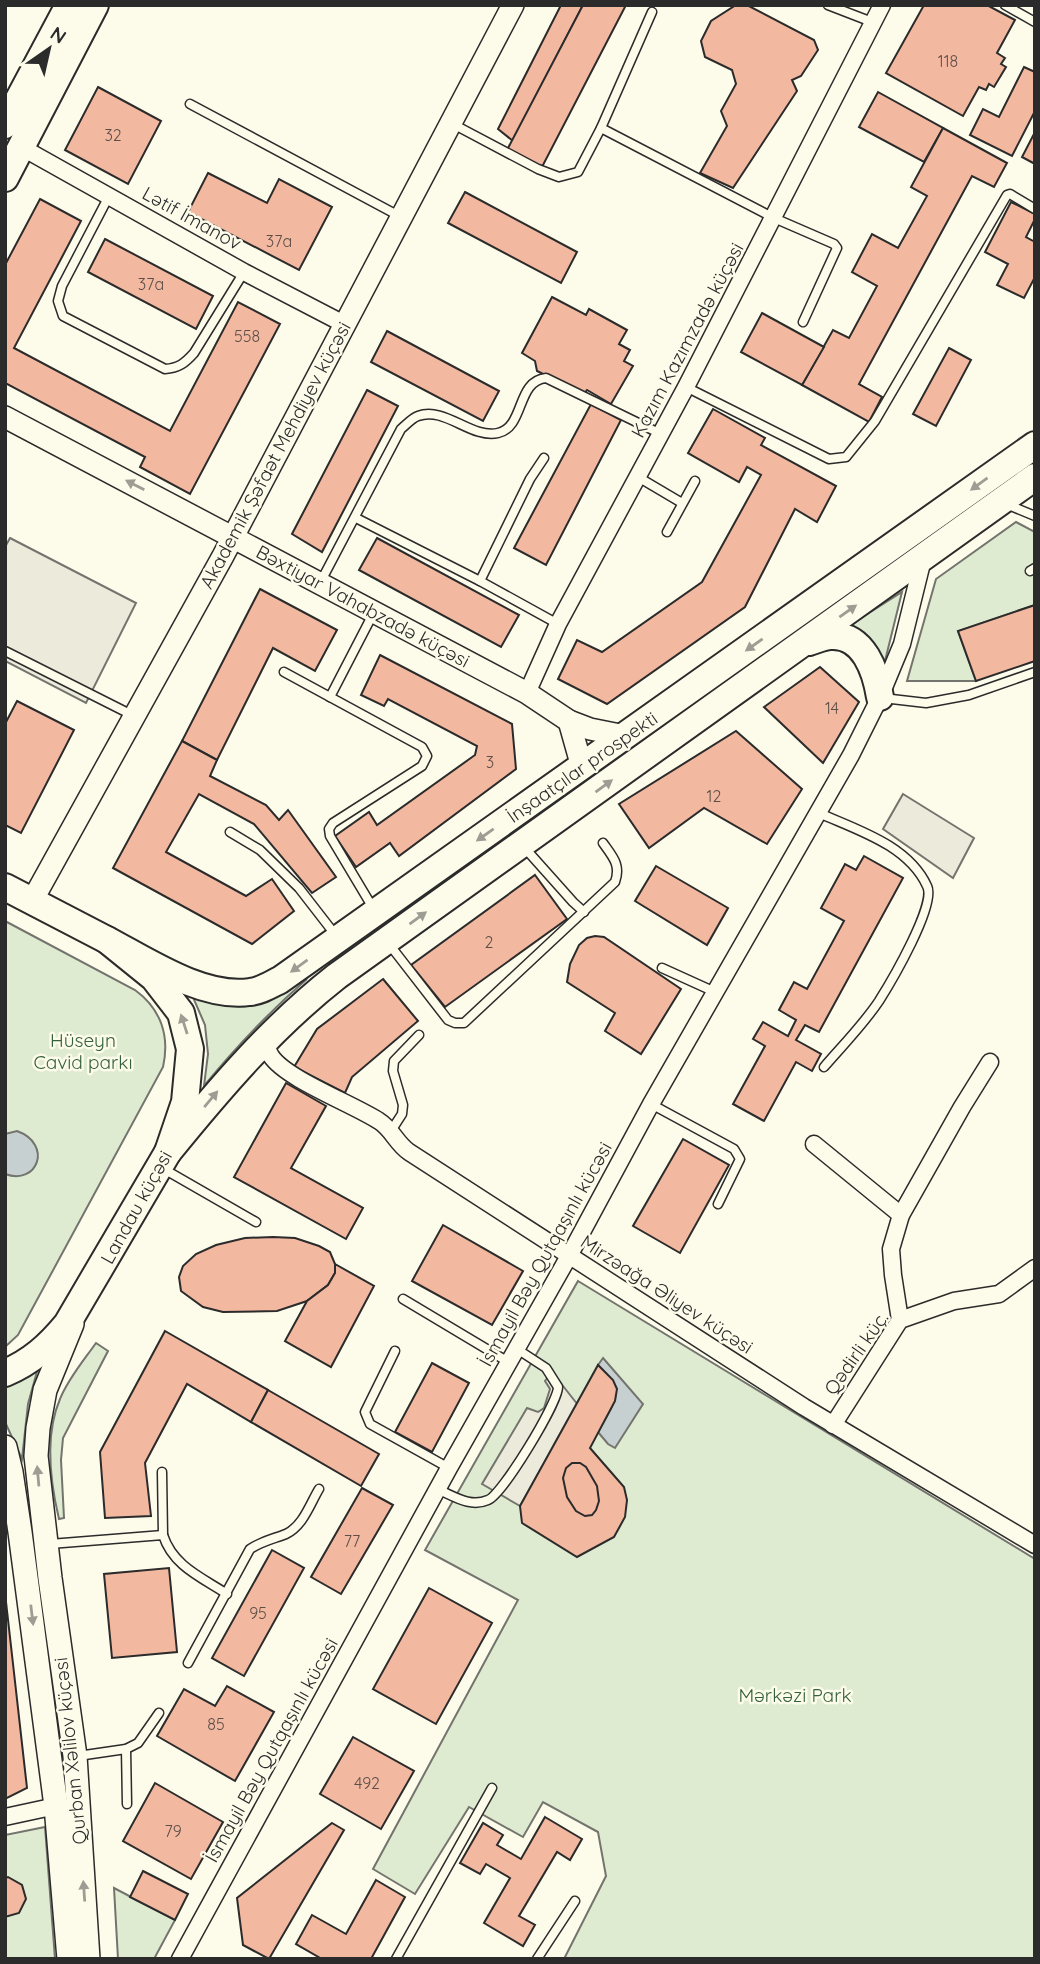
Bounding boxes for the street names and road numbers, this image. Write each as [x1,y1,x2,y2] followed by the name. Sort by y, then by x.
[138,181,246,255] street label: Lətif İmanov
[625,238,749,442] street label: Kazım Kazımzadə küçəsi
[194,317,356,593] street label: Akademik Şəfaət Mehdiyev küçəsi
[252,539,474,673] street label: Bəxtiyar Vahabzadə küçəsi
[502,706,662,828] street label: İnşaatçılar prospekti
[473,1138,617,1370] street label: İsmayil Bəy Qutqaşınlı kücəsi
[95,1146,177,1268] street label: Landau küçəsi
[576,1229,758,1359] street label: Mirzəağa Əliyev küçəsi
[819,1307,893,1399] street label: Qədirli küç.
[199,1634,343,1866] street label: İsmayil Bəy Qutqaşınlı kücəsi
[48,1656,92,1846] street label: Qurban Xəlilov küçəsi

